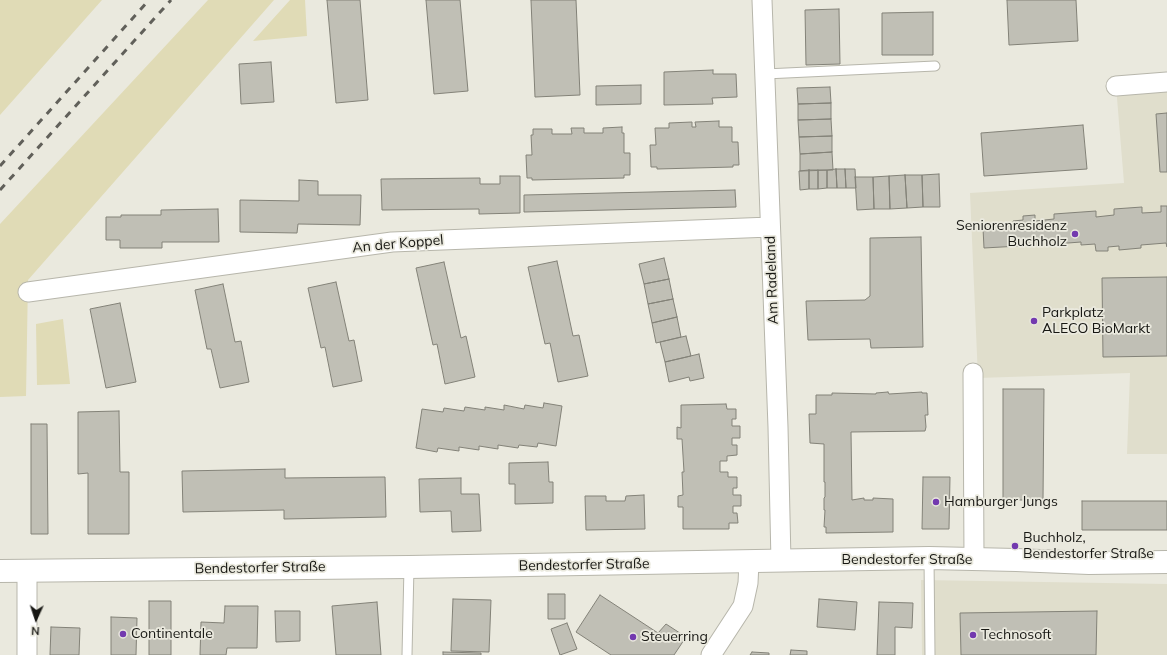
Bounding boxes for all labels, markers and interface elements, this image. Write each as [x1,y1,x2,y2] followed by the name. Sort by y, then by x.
[956,218,1067,250] place label: Seniorenresidenz Buchholz
[1070,229,1080,239] marker: Seniorenresidenz Buchholz
[352,232,444,256] street label: An der Koppel
[762,235,782,325] street label: Am Radeland
[1042,305,1150,338] place label: Parkplatz ALECO BioMarkt
[1029,316,1039,326] marker: Parkplatz ALECO BioMarkt
[944,494,1058,510] place label: Hamburger Jungs
[931,497,941,507] marker: Hamburger Jungs
[1023,530,1154,562] place label: Buchholz, Bendestorfer Straße
[1010,541,1020,551] marker: Buchholz, Bendestorfer Straße
[842,552,972,568] street label: Bendestorfer Straße
[518,555,650,575] street label: Bendestorfer Straße
[194,558,326,578] street label: Bendestorfer Straße
[16,599,56,639] north arrow
[31,624,40,638] text: N
[131,626,213,642] place label: Continentale
[981,627,1052,643] place label: Technosoft
[118,629,128,639] marker: Continentale
[641,629,708,645] place label: Steuerring
[968,630,978,640] marker: Technosoft
[628,632,638,642] marker: Steuerring

